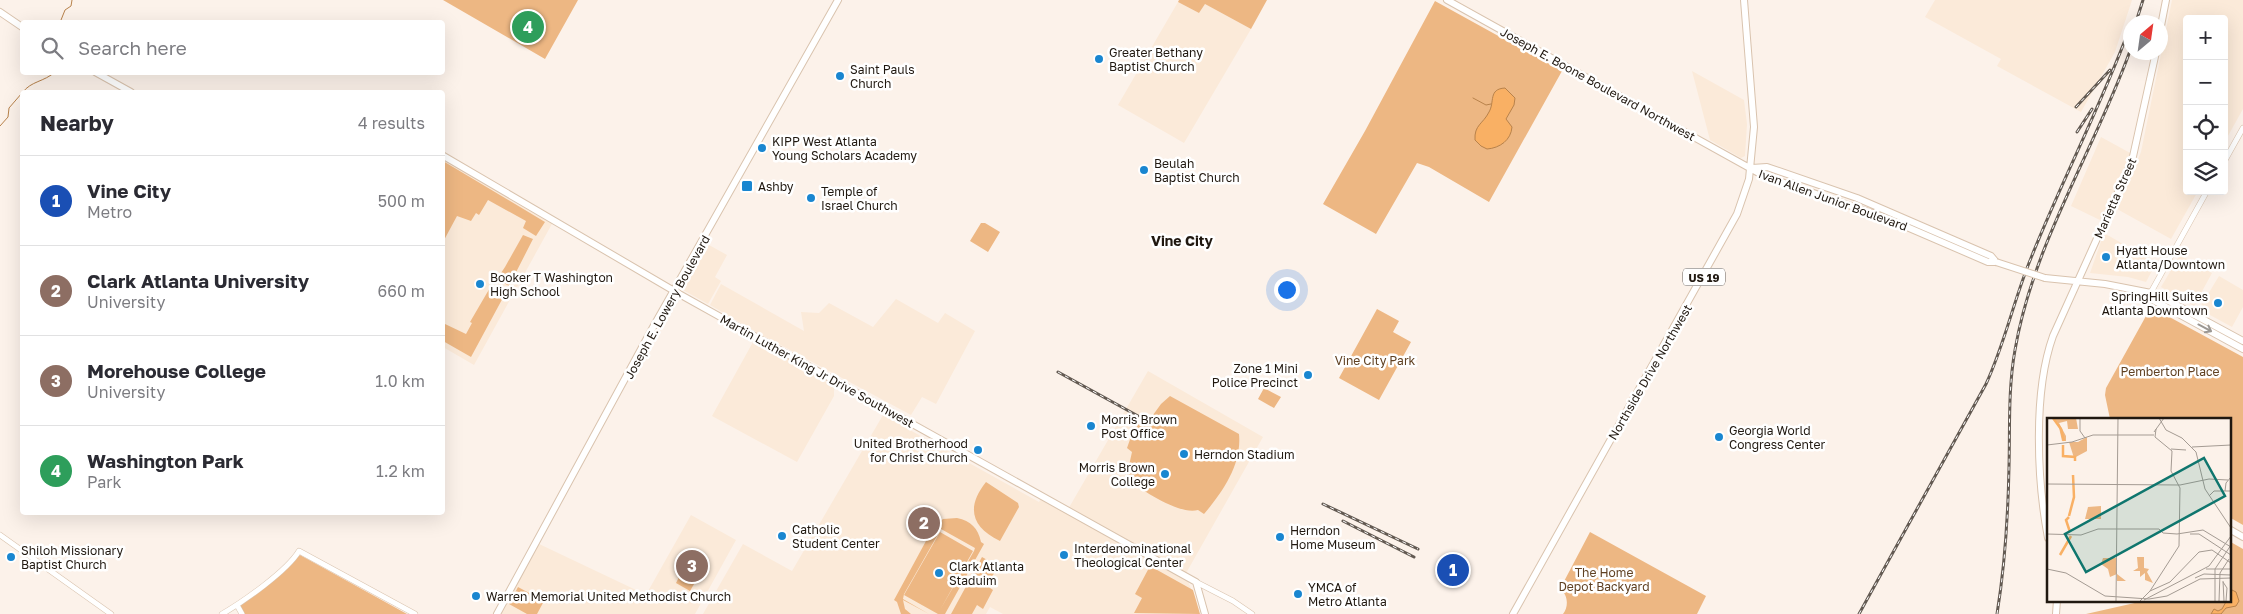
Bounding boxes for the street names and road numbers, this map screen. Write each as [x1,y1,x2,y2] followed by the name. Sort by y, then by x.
[1498,24,1698,144] street label: Joseph E. Boone Boulevard Northwest
[2091,155,2140,241] street label: Marietta Street
[1756,166,1910,234] street label: Ivan Allen Junior Boulevard
[621,233,713,381] street label: Joseph E. Lowery Boulevard
[1683,268,1725,286] road number: US 19
[1605,301,1695,442] street label: Northside Drive Northwest
[717,311,917,431] street label: Martin Luther King Jr Drive Southwest

